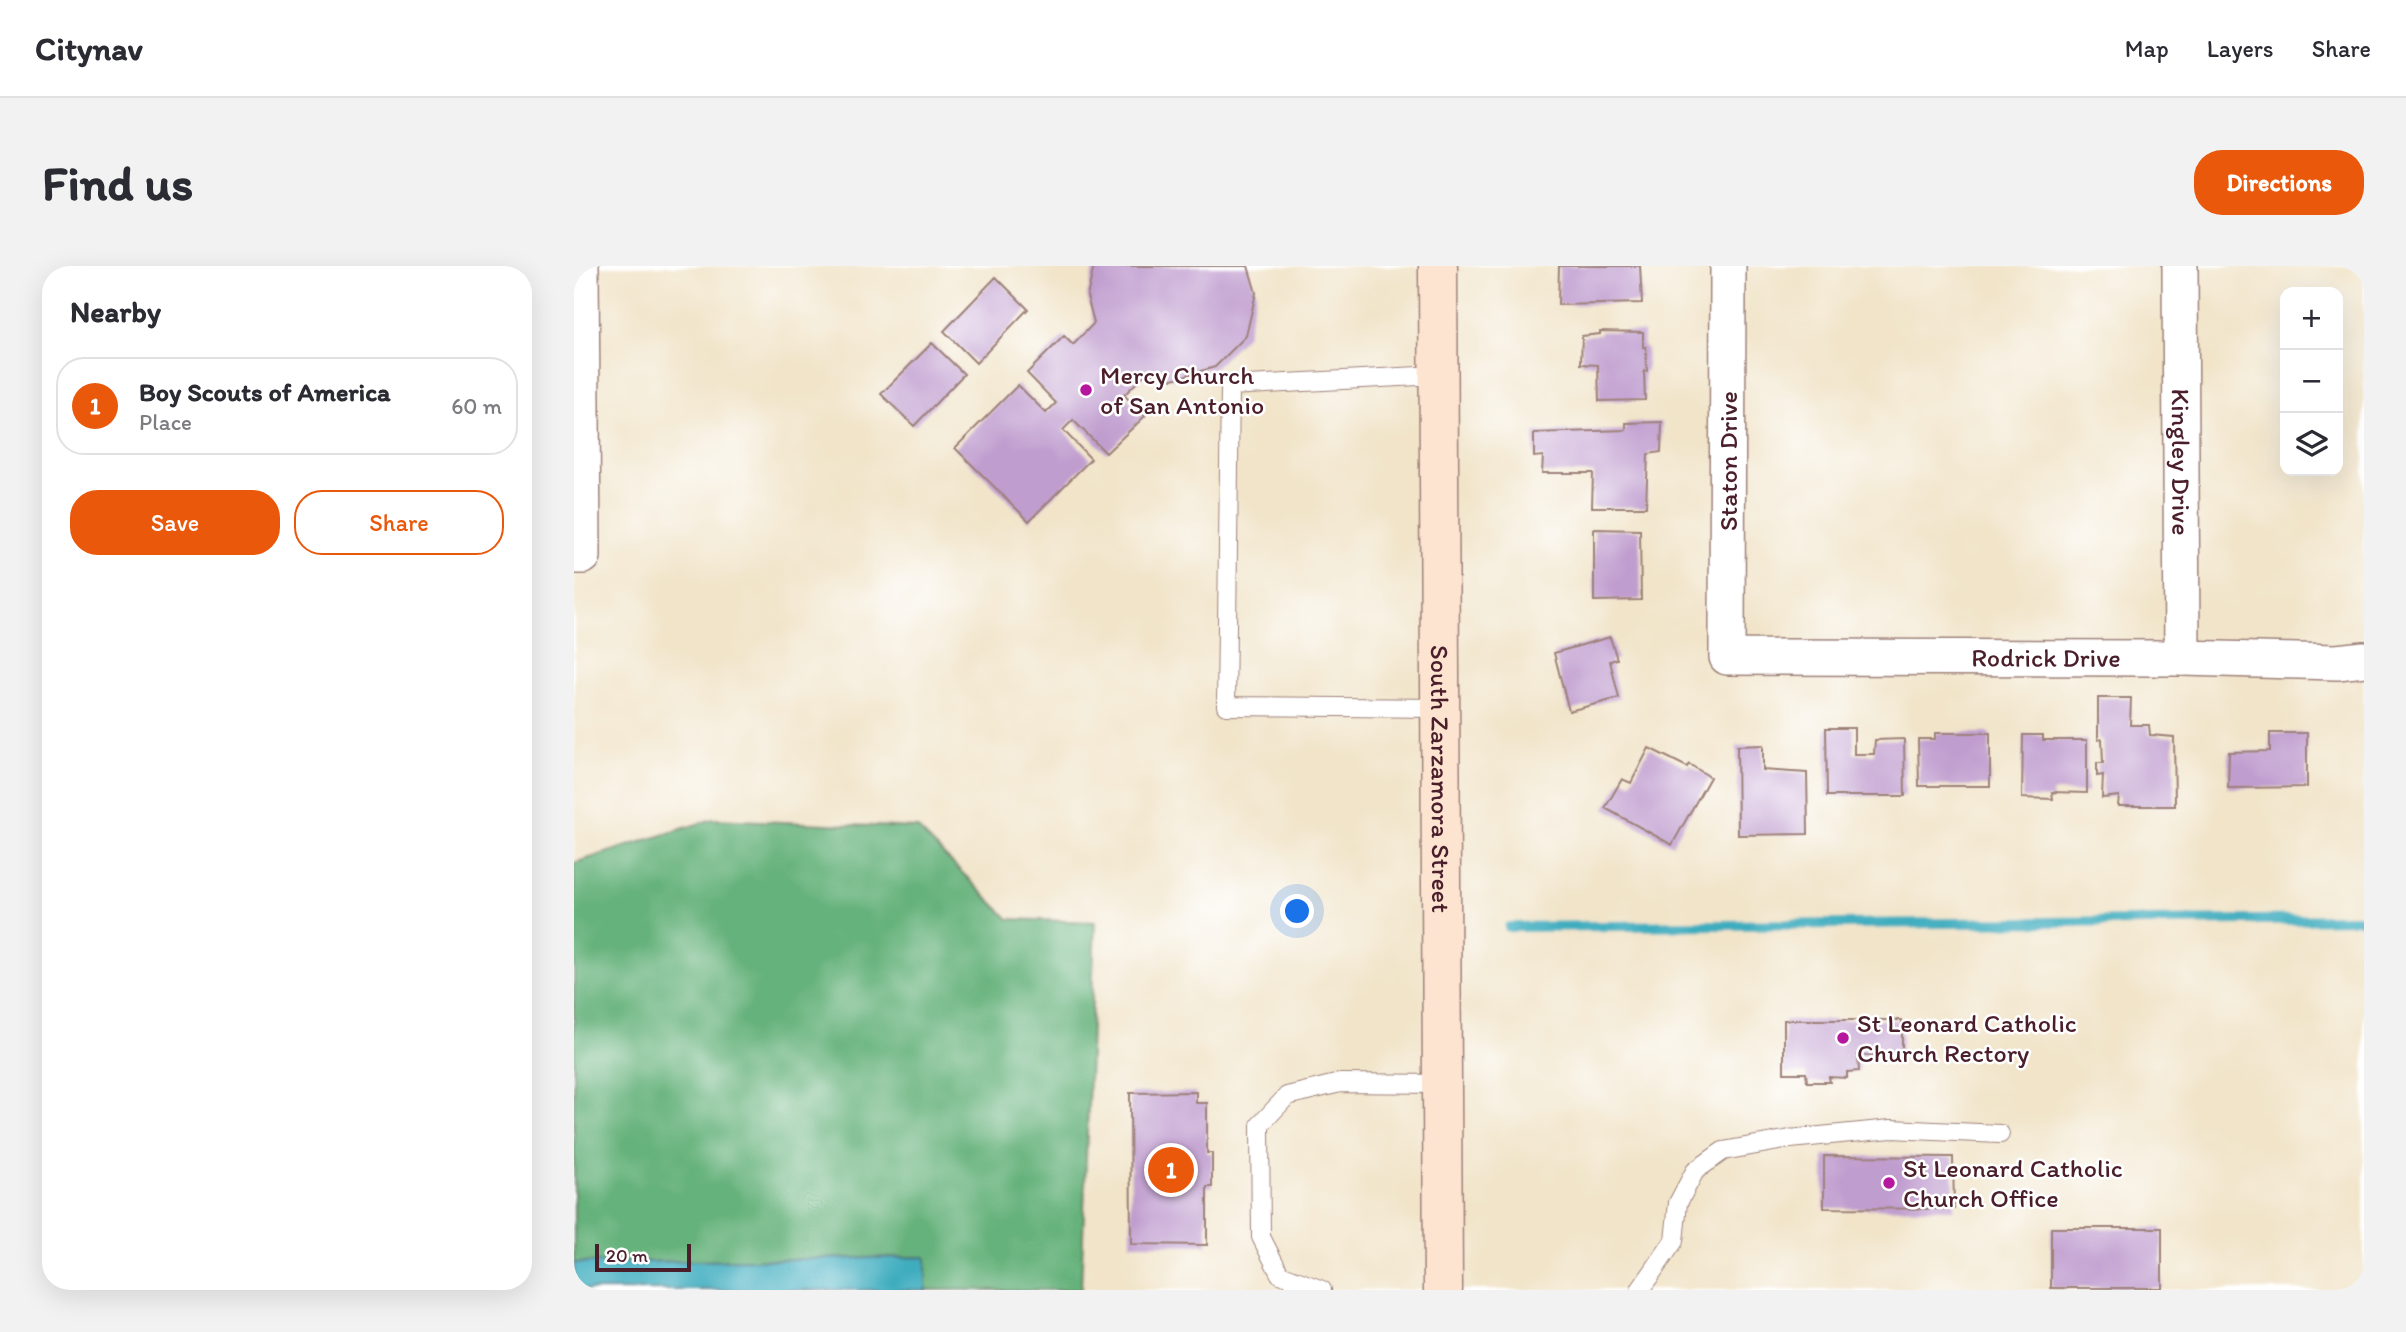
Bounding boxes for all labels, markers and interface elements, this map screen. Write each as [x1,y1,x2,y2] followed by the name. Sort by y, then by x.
[35,29,143,68] text: Citynav
[2125,34,2169,63] text: Map
[2207,34,2274,63] text: Layers
[2312,34,2371,63] text: Share
[2194,150,2364,215] button: Directions
[42,153,193,212] text: Find us
[2280,287,2343,476] map controls
[2280,287,2343,350] button: +
[70,293,161,330] text: Nearby
[2280,350,2343,413] button: −
[1100,359,1264,421] place label: Mercy Church of San Antonio
[139,376,391,408] text: Boy Scouts of America
[1078,382,1094,398] marker: Mercy Church of San Antonio
[2165,388,2197,536] street label: Kingley Drive
[1712,391,1744,531] street label: Staton Drive
[90,392,100,420] text: 1
[451,392,502,420] text: 60 m
[139,408,192,436] text: Place
[2280,413,2343,476] button: layers
[70,490,280,555] button: Save
[294,490,504,555] button: Share
[1971,642,2121,674] street label: Rodrick Drive
[1424,645,1457,913] street label: South Zarzamora Street
[1280,894,1314,928] your location
[1857,1007,2077,1069] place label: St Leonard Catholic Church Rectory
[1835,1030,1851,1046] marker: St Leonard Catholic Church Rectory
[1148,1144,1194,1196] pin: 1
[1903,1152,2123,1214] place label: St Leonard Catholic Church Office
[1881,1175,1897,1191] marker: St Leonard Catholic Church Office
[595,1241,691,1273] scale bar
[606,1244,648,1267] text: 20 m

